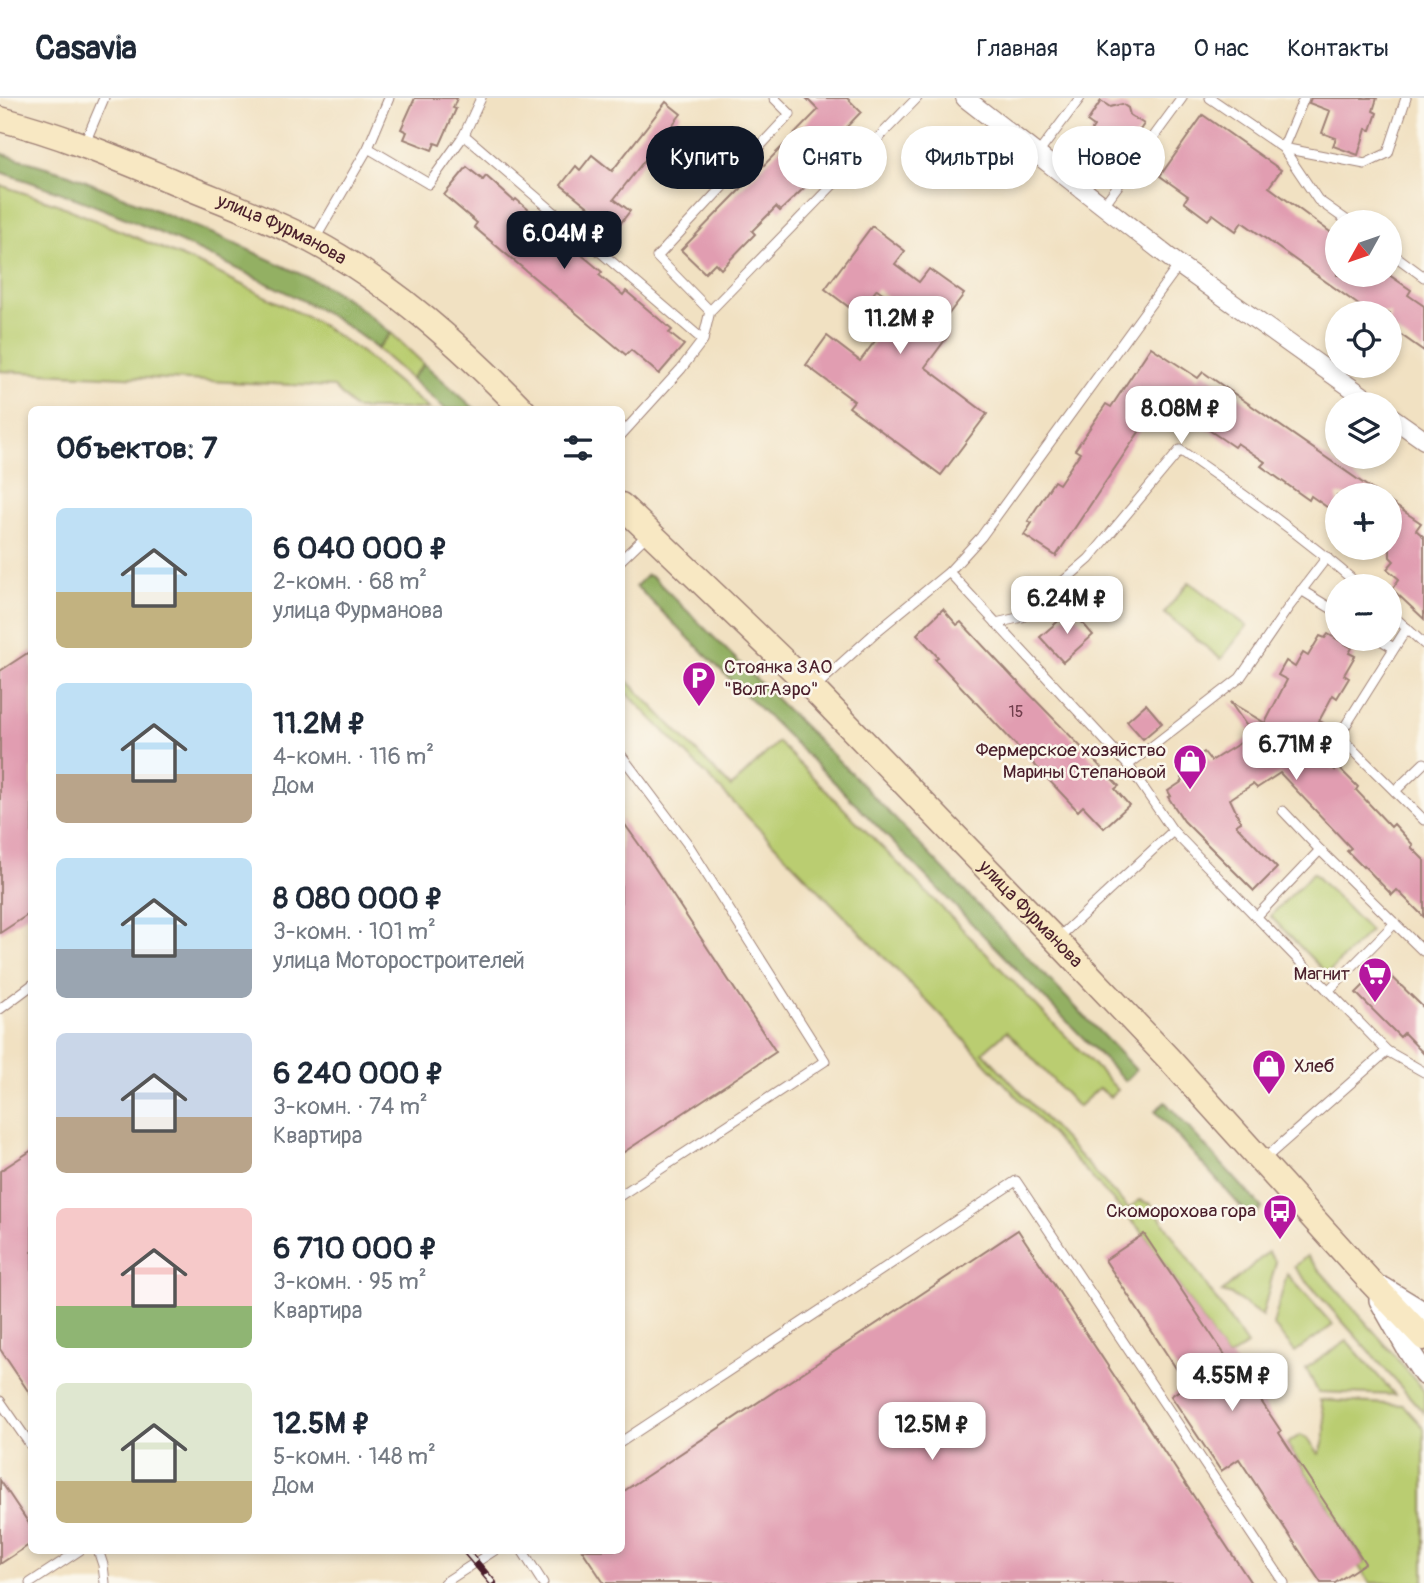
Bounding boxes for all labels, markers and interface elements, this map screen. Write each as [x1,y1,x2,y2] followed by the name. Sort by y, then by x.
[35,28,137,69] text: Casavia
[977,34,1058,63] text: Главная
[1096,34,1156,63] text: Карта
[1194,34,1249,63] text: О нас
[1287,34,1389,63] text: Контакты
[646,126,764,189] chip: Купить
[778,126,887,189] chip: Снять
[901,126,1038,189] chip: Фильтры
[1052,126,1165,189] chip: Новое
[213,188,351,270] street label: улица Фурманова
[1325,210,1402,287] north arrow
[1325,210,1402,651] map controls
[499,212,629,271] pin: 6.04M ₽
[523,219,605,248] text: 6.04M ₽
[835,296,965,356] pin: 11.2M ₽
[1325,301,1402,378] button: locate
[864,304,936,333] text: 11.2M ₽
[1116,386,1246,446] pin: 8.08M ₽
[1325,392,1402,469] button: layers
[1141,394,1221,423] text: 8.08M ₽
[559,429,597,467] icon: filters
[56,430,217,467] text: Объектов: 7
[1325,483,1402,560] button: +
[273,530,448,567] text: 6 040 000 ₽
[112,536,196,620] icon: home
[273,567,427,596] text: 2-комн. · 68 m²
[1325,574,1402,651] button: −
[1002,576,1132,636] pin: 6.24M ₽
[1027,584,1107,613] text: 6.24M ₽
[273,596,443,625] text: улица Фурманова
[724,655,832,701] place label: Стоянка ЗАО "ВолгАэро"
[680,659,718,708] parking icon: Стоянка ЗАО "ВолгАэро"
[1009,702,1023,722] house number: 15
[273,705,366,742] text: 11.2M ₽
[112,711,196,795] icon: home
[1231,722,1361,782] pin: 6.71M ₽
[1259,730,1333,759] text: 6.71M ₽
[976,738,1166,784] place label: Фермерское хозяйство Марины Степановой
[273,742,434,771] text: 4-комн. · 116 m²
[1171,742,1209,791] shop icon: Фермерское хозяйство Марины Степановой
[273,771,314,800] text: Дом
[973,854,1088,973] street label: улица Фурманова
[273,880,443,917] text: 8 080 000 ₽
[112,886,196,970] icon: home
[273,917,436,946] text: 3-комн. · 101 m²
[273,946,525,975] text: улица Моторостроителей
[1356,955,1394,1004] supermarket icon: Магнит
[1294,962,1350,986] place label: Магнит
[1250,1047,1288,1096] shop icon: Хлеб
[1294,1054,1335,1078] place label: Хлеб
[273,1055,444,1092] text: 6 240 000 ₽
[112,1061,196,1145] icon: home
[273,1092,428,1121] text: 3-комн. · 74 m²
[273,1121,362,1150] text: Квартира
[1261,1192,1299,1241] bus stop icon: Скоморохова гора
[1106,1199,1256,1223] place label: Скоморохова гора
[273,1230,438,1267] text: 6 710 000 ₽
[112,1236,196,1320] icon: home
[273,1267,427,1296] text: 3-комн. · 95 m²
[273,1296,362,1325] text: Квартира
[1167,1354,1297,1413] pin: 4.55M ₽
[1193,1361,1271,1390] text: 4.55M ₽
[867,1402,997,1462] pin: 12.5M ₽
[273,1405,370,1442] text: 12.5M ₽
[895,1410,969,1439] text: 12.5M ₽
[112,1411,196,1495] icon: home
[273,1442,436,1471] text: 5-комн. · 148 m²
[273,1471,314,1500] text: Дом

